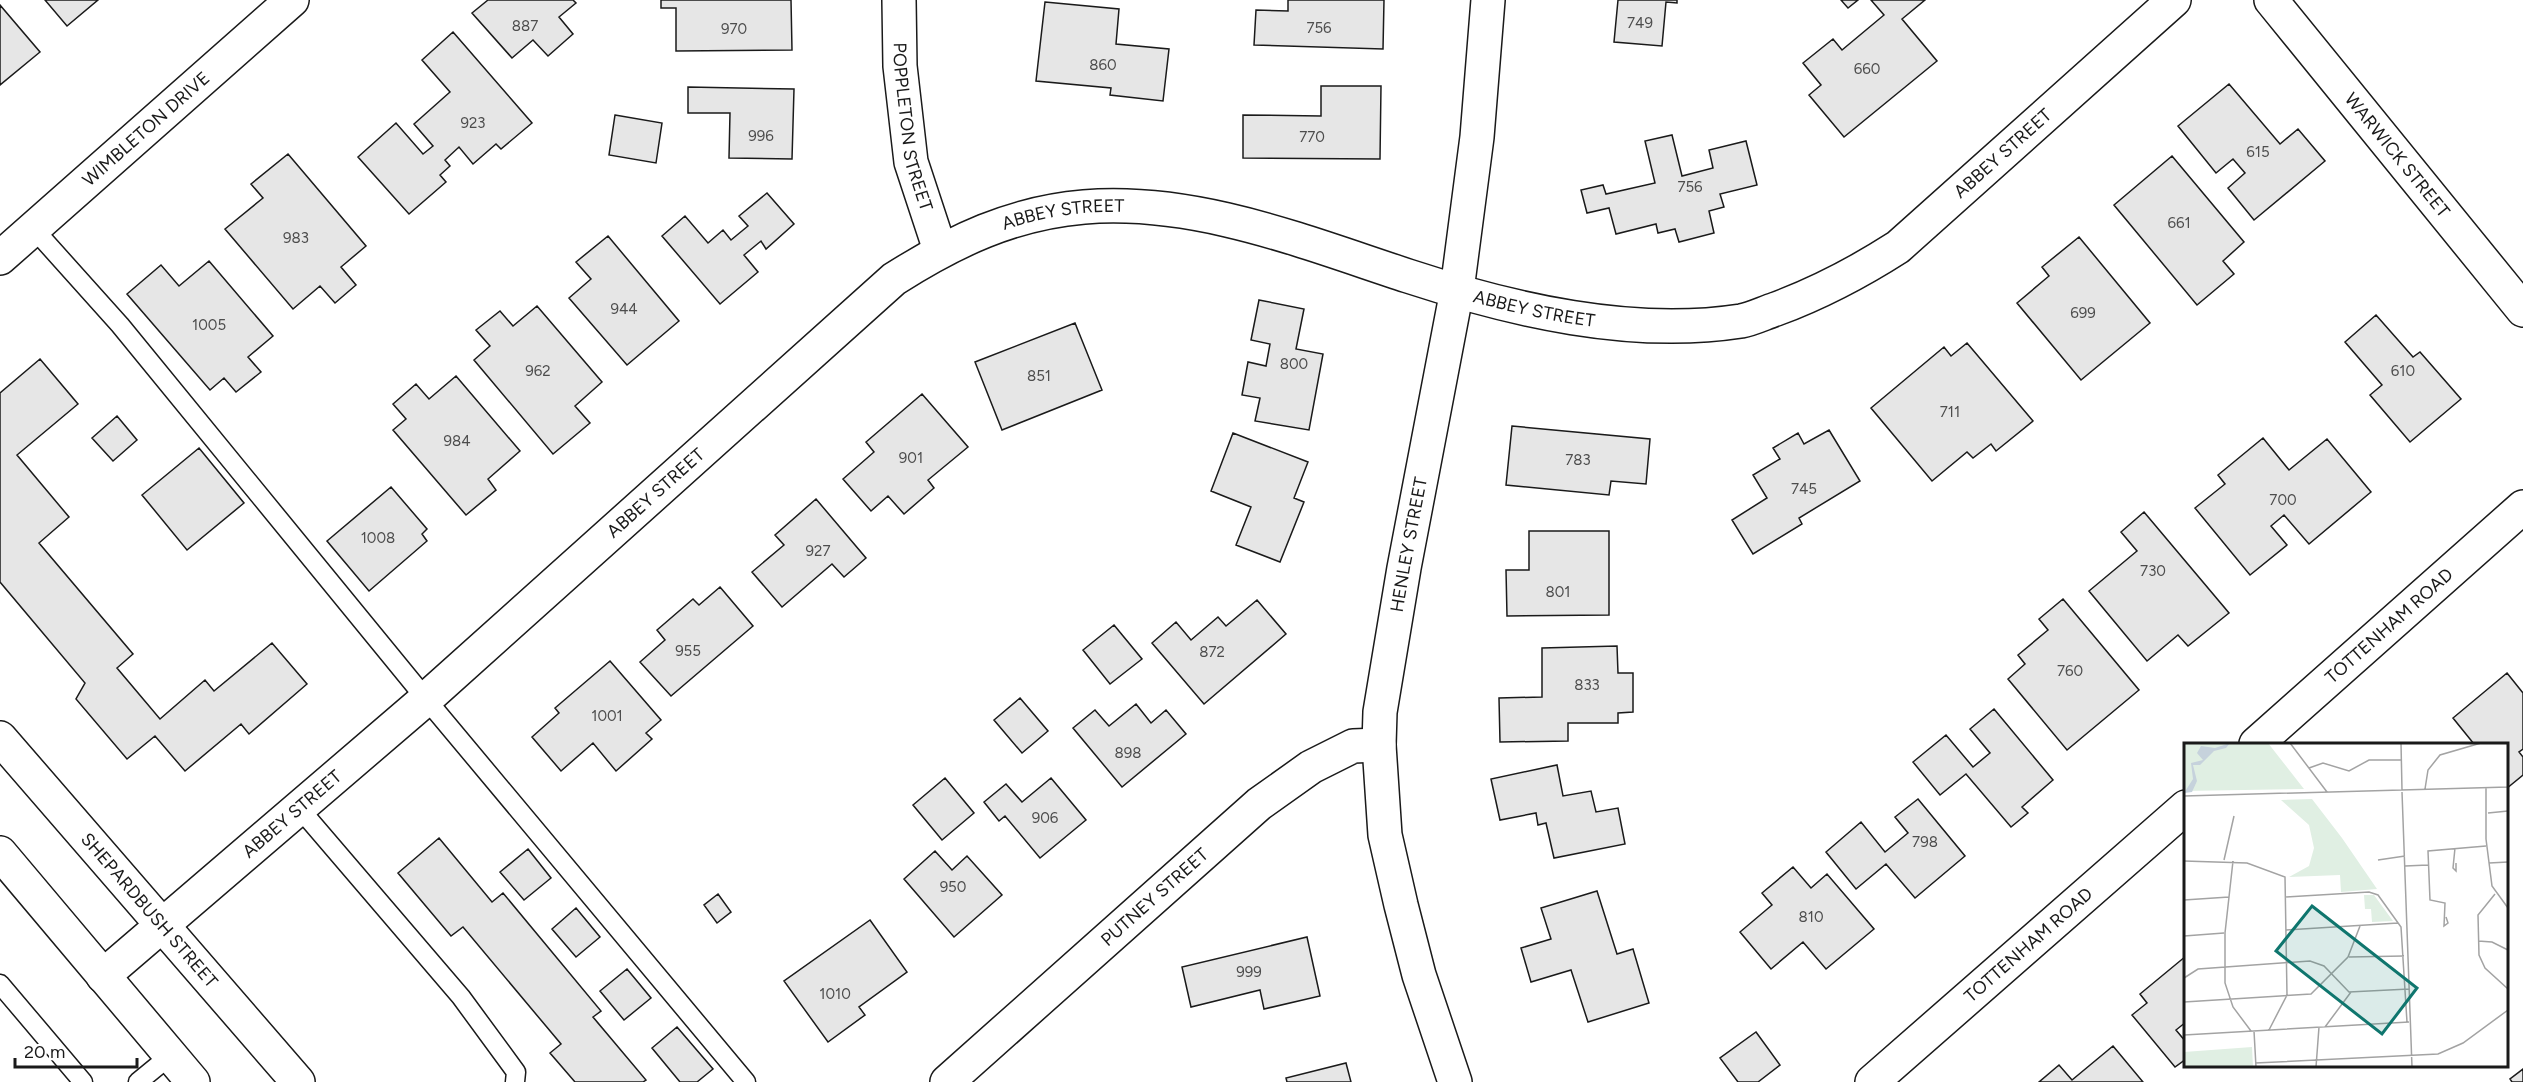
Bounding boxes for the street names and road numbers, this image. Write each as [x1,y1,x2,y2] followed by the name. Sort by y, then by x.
[889,42,937,214] street label: POPPLETON STREET
[78,67,214,191] street label: WIMBLETON DRIVE
[2340,88,2454,222] street label: WARWICK STREET
[1949,104,2056,203] street label: ABBEY STREET
[999,195,1124,235] street label: ABBEY STREET
[1471,285,1597,332] street label: ABBEY STREET
[602,443,709,542] street label: ABBEY STREET
[1386,475,1432,614] street label: HENLEY STREET
[2321,563,2458,688] street label: TOTTENHAM ROAD
[238,765,346,863] street label: ABBEY STREET
[76,828,222,992] street label: SHEPARDBUSH STREET
[1096,843,1213,951] street label: PUTNEY STREET
[1960,883,2097,1007] street label: TOTTENHAM ROAD

